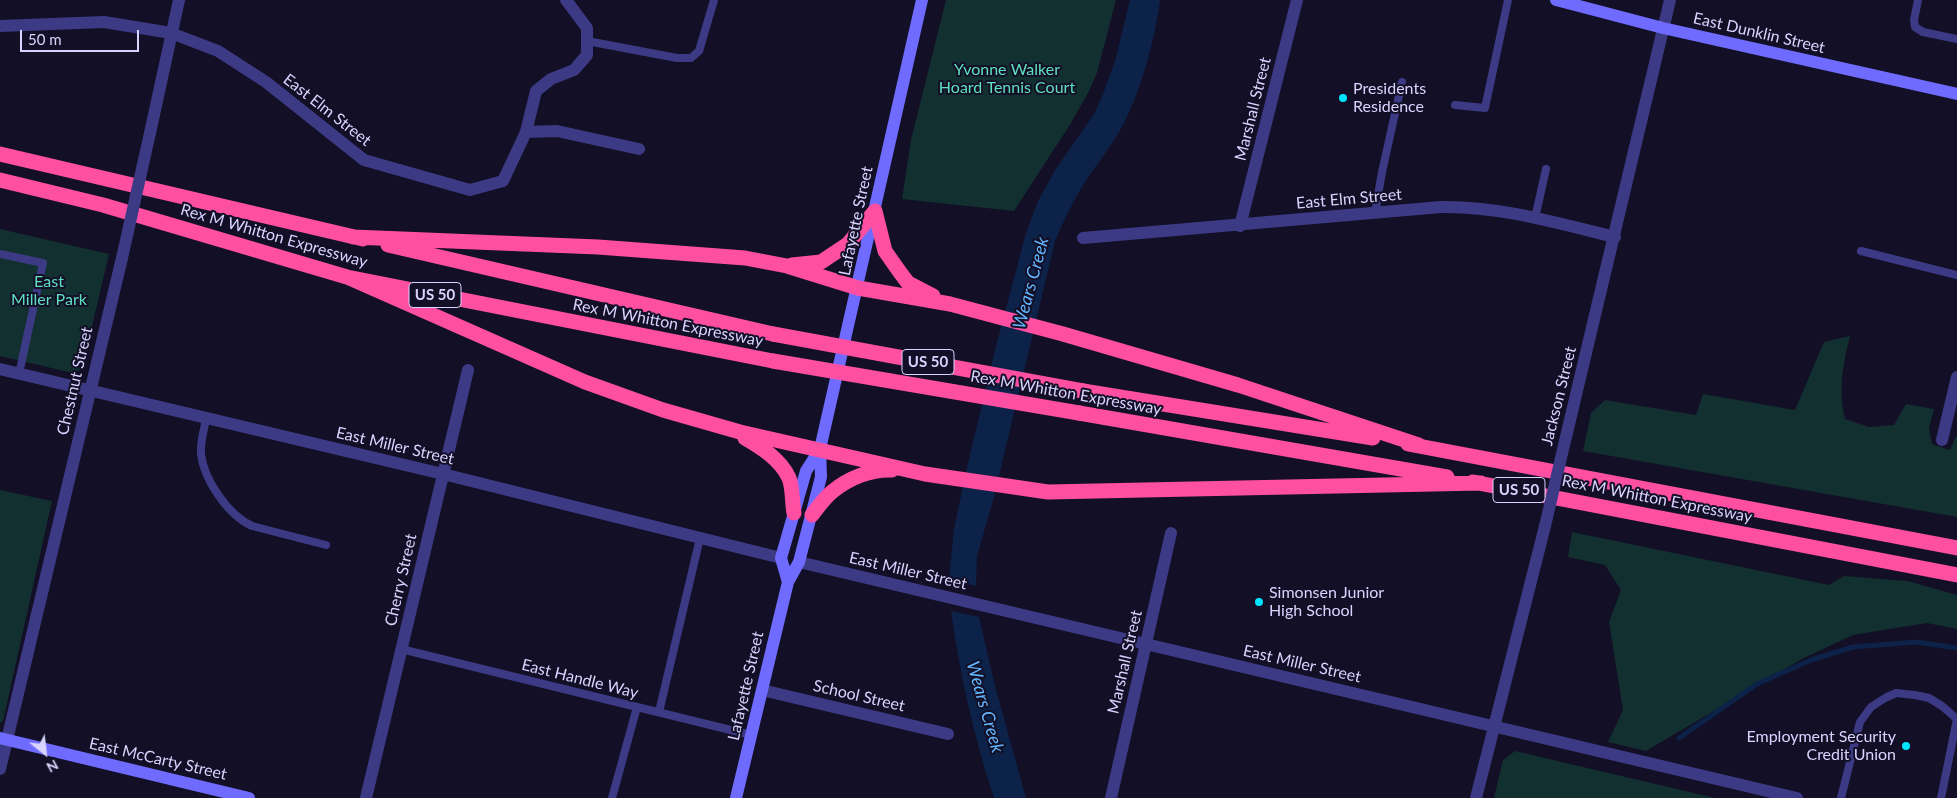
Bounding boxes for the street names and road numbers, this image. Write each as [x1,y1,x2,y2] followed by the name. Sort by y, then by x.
[1691,9,1827,57] street label: East Dunklin Street
[1231,55,1275,163] street label: Marshall Street
[279,70,375,150] street label: East Elm Street
[835,165,877,277] street label: Lafayette Street
[1295,185,1403,213] street label: East Elm Street
[178,200,370,272] street label: Rex M Whitton Expressway
[409,282,461,308] road number: US 50
[571,295,765,351] street label: Rex M Whitton Expressway
[53,325,97,437] street label: Chestnut Street
[1537,345,1581,447] street label: Jackson Street
[902,350,954,374] road number: US 50
[969,367,1163,419] street label: Rex M Whitton Expressway
[334,423,456,469] street label: East Miller Street
[1560,471,1754,527] street label: Rex M Whitton Expressway
[1493,478,1545,502] road number: US 50
[381,532,421,628] street label: Cherry Street
[847,548,969,594] street label: East Miller Street
[1104,608,1146,716] street label: Marshall Street
[724,630,768,742] street label: Lafayette Street
[1241,641,1363,687] street label: East Miller Street
[520,655,640,703] street label: East Handle Way
[811,676,907,716] street label: School Street
[87,734,229,784] street label: East McCarty Street

